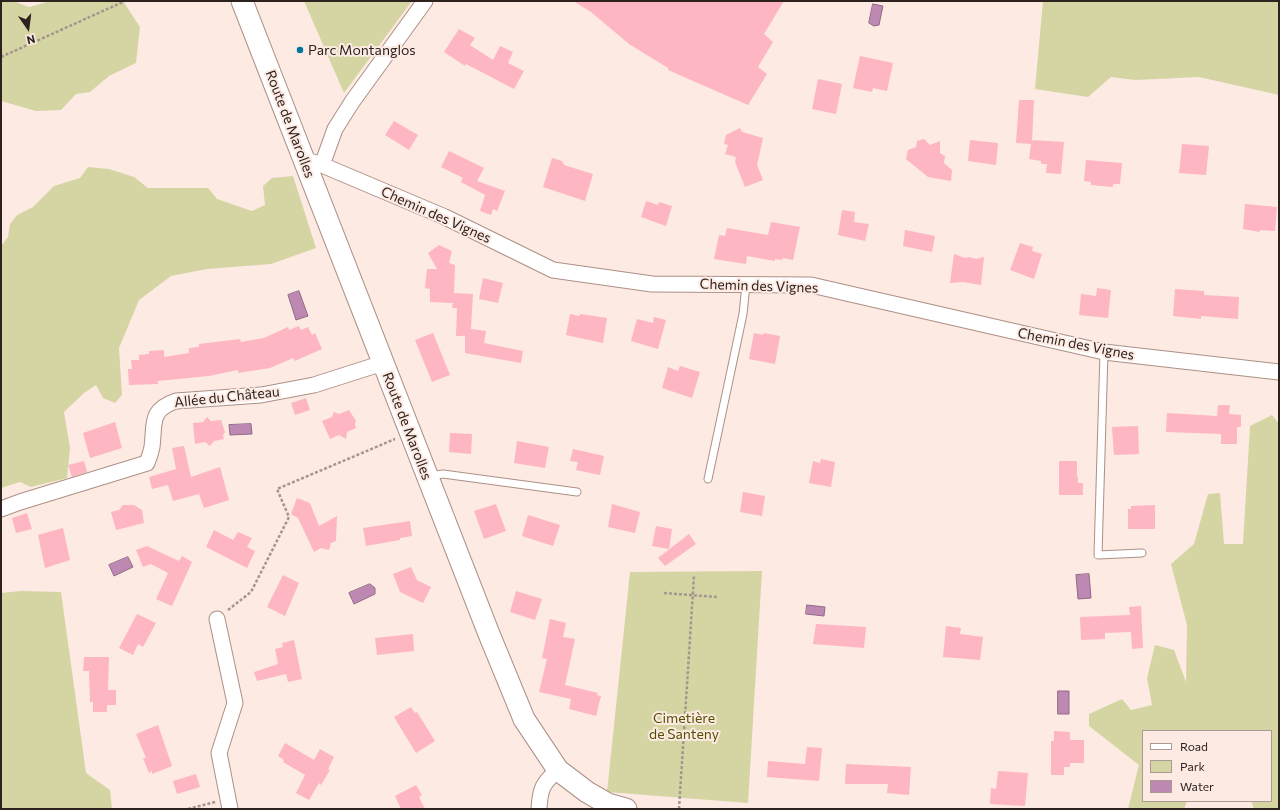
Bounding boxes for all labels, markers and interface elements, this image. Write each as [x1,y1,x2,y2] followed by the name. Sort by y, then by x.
[8,8,48,48] north arrow
[25,33,37,47] text: N
[308,42,416,58] place label: Parc Montanglos
[295,45,305,55] marker: Parc Montanglos
[262,68,318,180] street label: Route de Marolles
[378,183,494,247] street label: Chemin des Vignes
[699,276,819,296] street label: Chemin des Vignes
[1016,324,1136,364] street label: Chemin des Vignes
[379,370,435,482] street label: Route de Marolles
[173,383,281,411] street label: Allée du Château
[649,710,719,742] park label: Cimetière de Santeny
[1142,730,1272,802] legend
[1180,739,1208,753] text: Road
[1180,759,1205,773] text: Park
[1180,779,1214,793] text: Water

